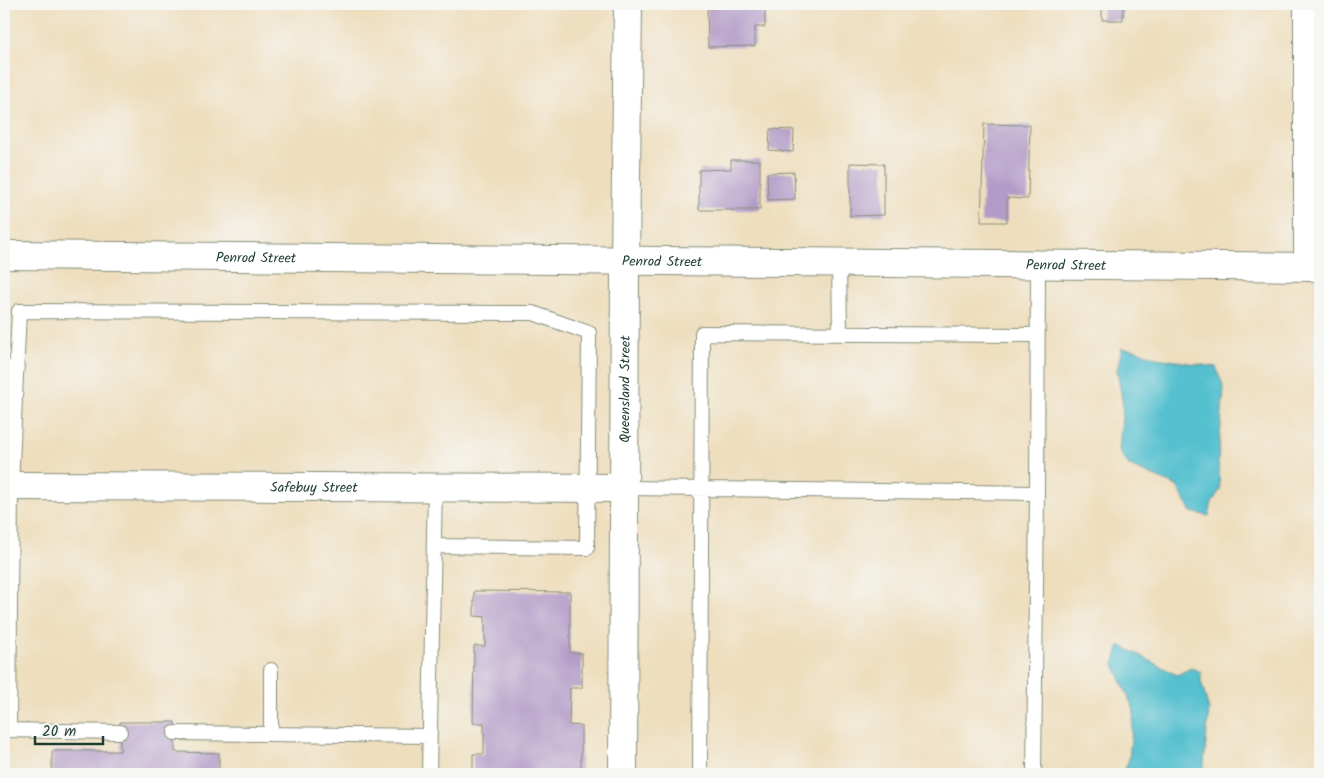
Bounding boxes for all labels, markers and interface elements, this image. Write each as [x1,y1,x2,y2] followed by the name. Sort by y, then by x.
[216,247,297,270] street label: Penrod Street
[622,251,703,273] street label: Penrod Street
[1026,254,1107,277] street label: Penrod Street
[614,335,637,443] street label: Queensland Street
[270,477,358,499] street label: Safebuy Street
[35,713,102,745] scale bar
[42,720,76,744] text: 20 m

